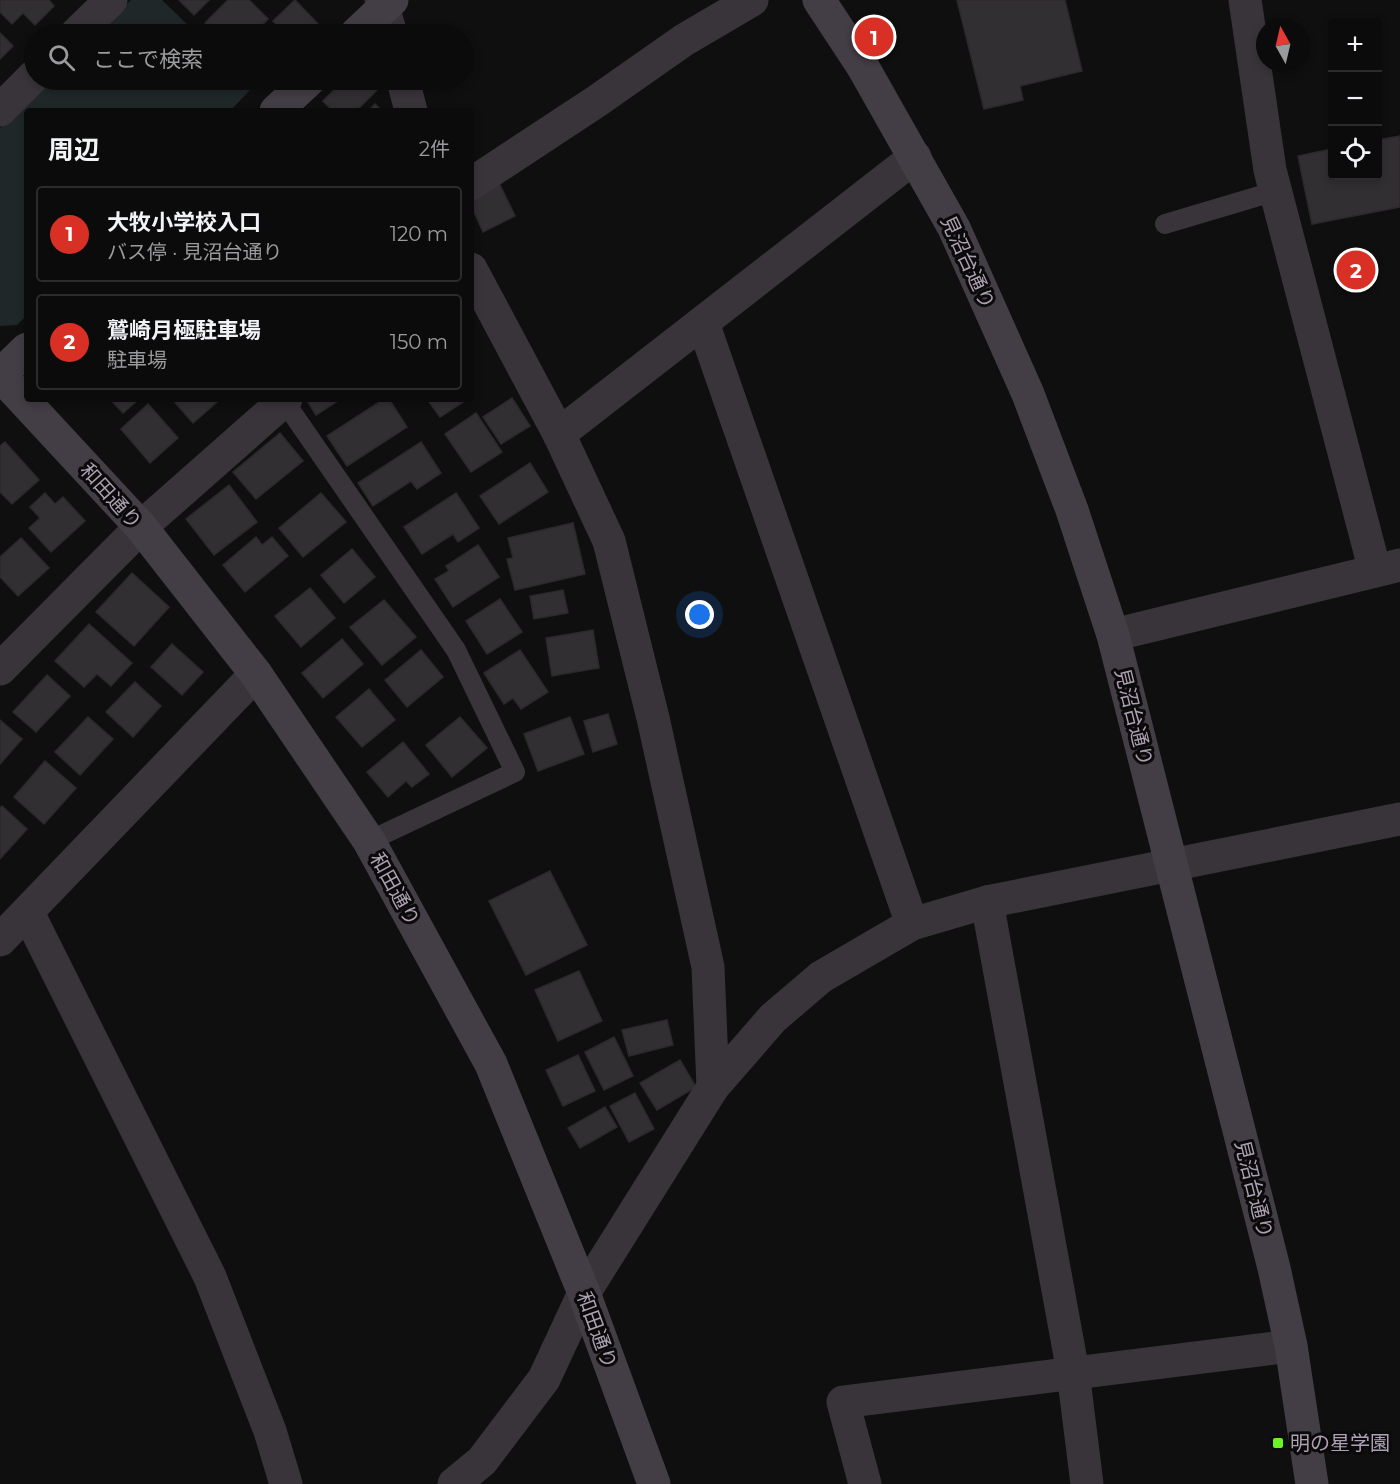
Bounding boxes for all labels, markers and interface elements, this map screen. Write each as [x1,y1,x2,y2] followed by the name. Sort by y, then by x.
[854,15,894,60] pin: 1
[1256,18,1310,72] north arrow
[1328,18,1382,180] map controls
[1328,18,1382,72] button: +
[24,24,474,90] search box
[45,41,78,74] icon: search
[93,46,203,73] text: ここで検索
[1328,72,1382,126] button: −
[1328,126,1382,180] button: locate
[48,134,100,166] text: 周辺
[419,137,450,161] text: 2件
[107,209,261,236] text: 大牧小学校入口
[936,212,1000,312] street label: 見沼台通り
[66,222,73,246] text: 1
[390,222,448,246] text: 120 m
[107,240,283,264] text: バス停 · 見沼台通り
[1336,248,1376,292] pin: 2
[107,317,261,344] text: 鷲崎月極駐車場
[64,330,75,354] text: 2
[390,330,448,354] text: 150 m
[107,348,167,372] text: 駐車場
[75,458,147,534] street label: 和田通り
[685,600,714,629] your location
[1110,666,1158,768] street label: 見沼台通り
[365,848,425,930] street label: 和田通り
[1230,1138,1278,1240] street label: 見沼台通り
[572,1288,622,1372] street label: 和田通り
[1290,1431,1390,1455] place label: 明の星学園
[1271,1436,1285,1450] marker: 明の星学園

